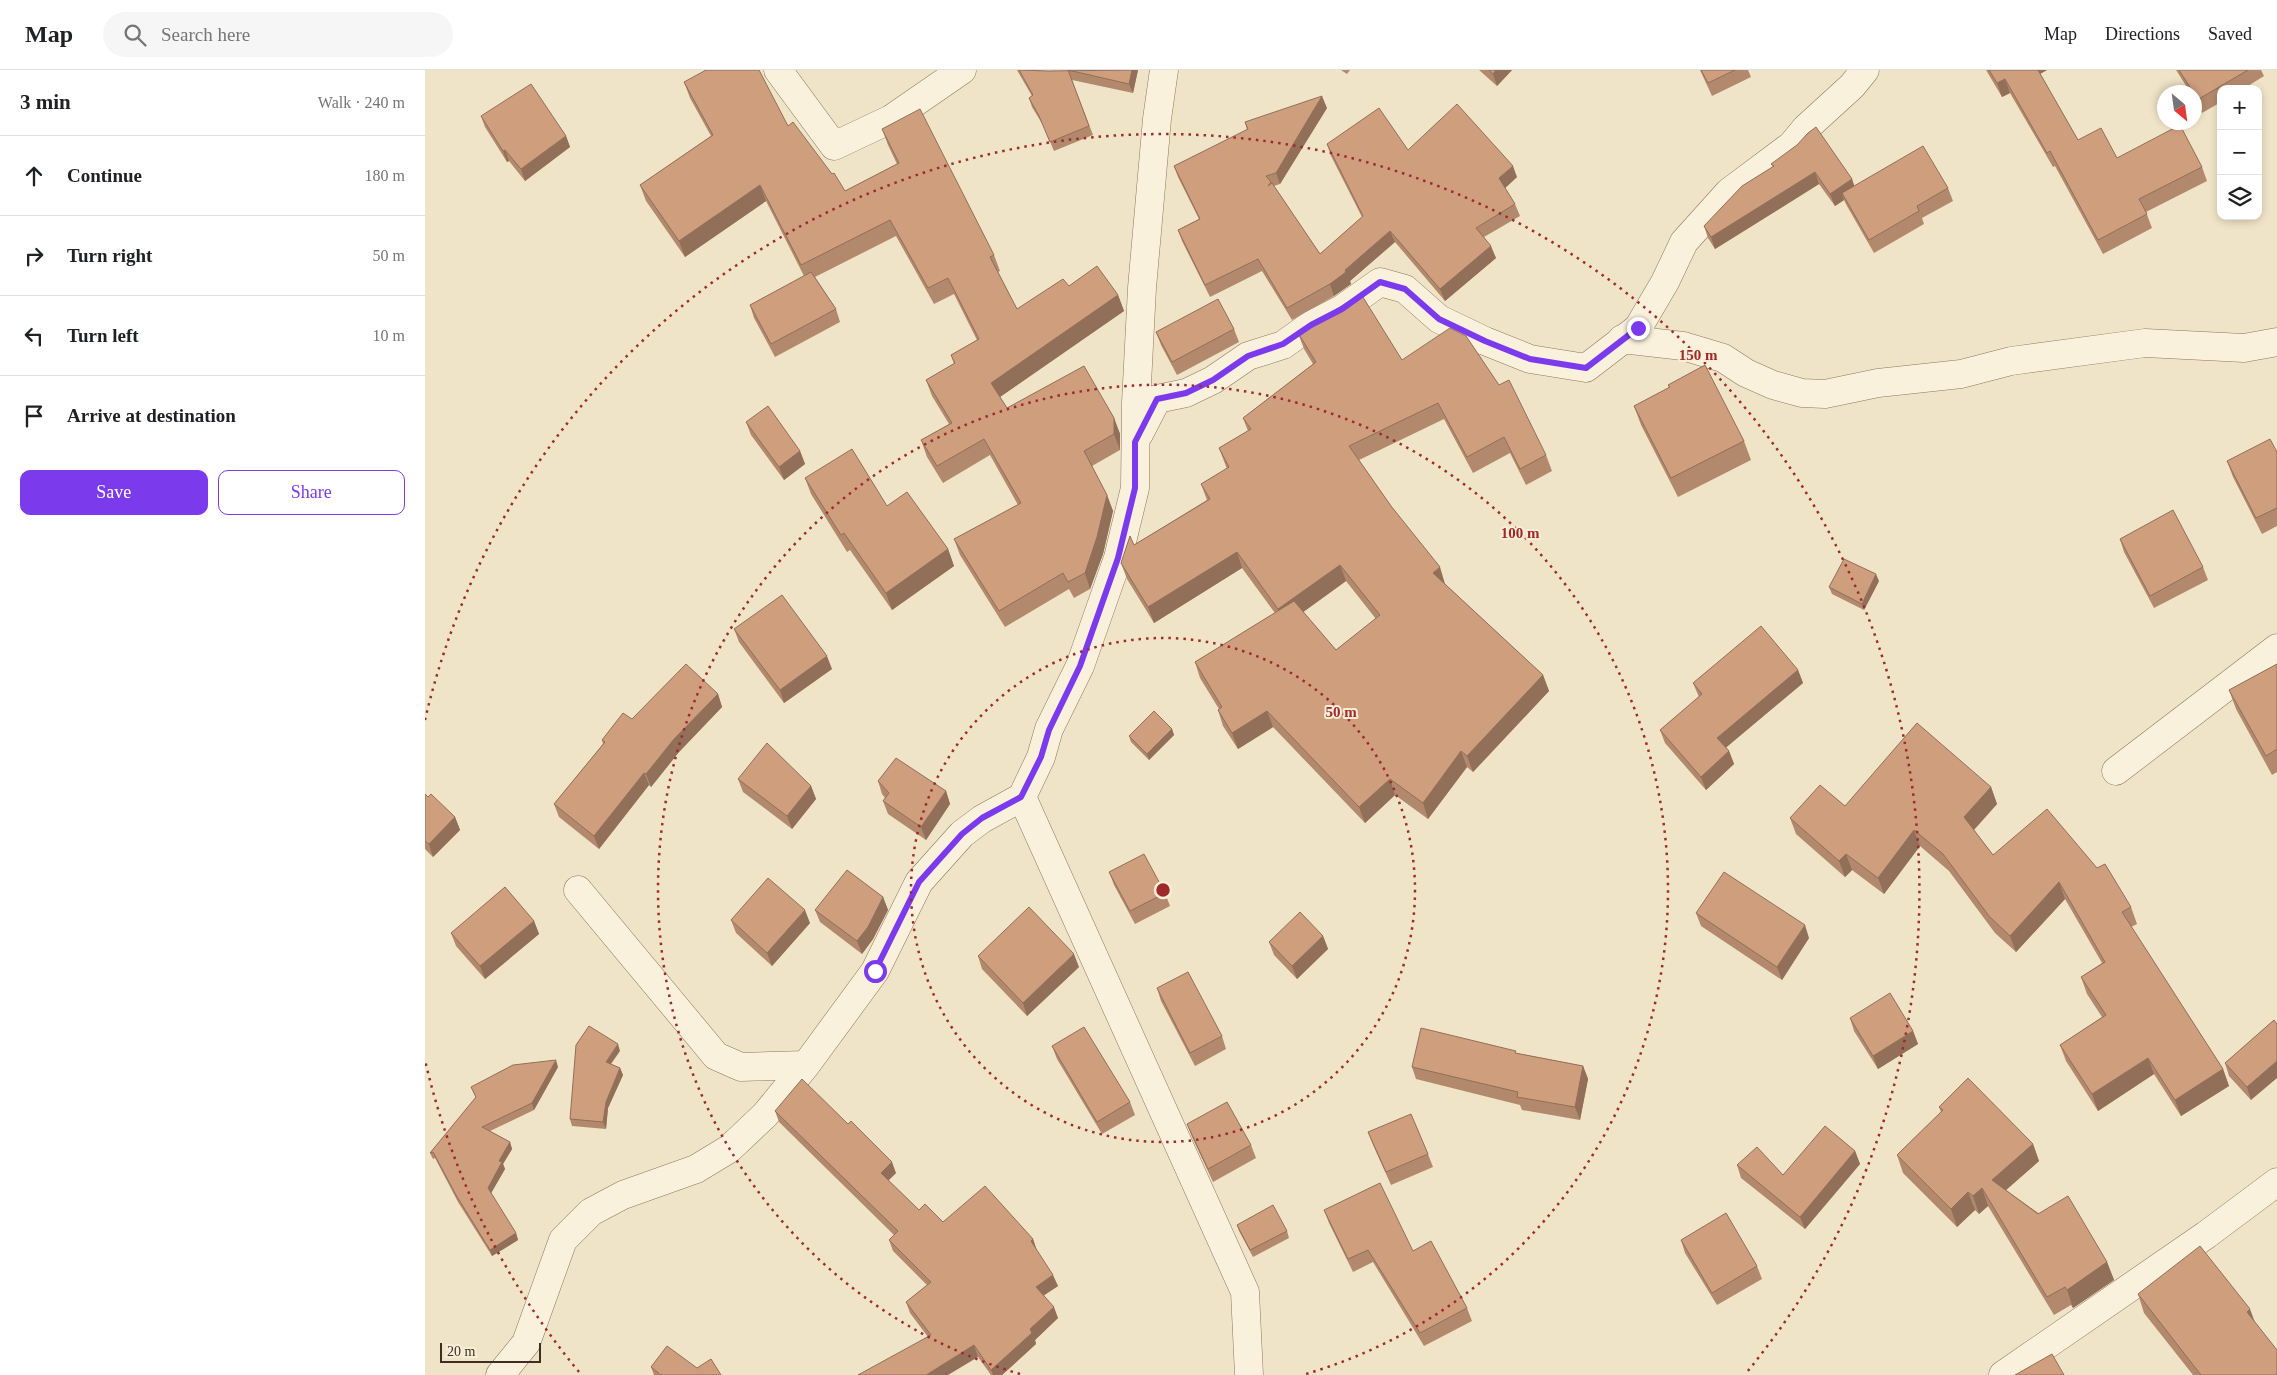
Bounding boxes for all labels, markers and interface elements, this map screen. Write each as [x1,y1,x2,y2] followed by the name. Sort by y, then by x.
[103,12,453,57] search box
[25,21,73,47] text: Map
[121,21,149,49] icon: search
[161,24,250,45] text: Search here
[2044,24,2077,44] text: Map
[2105,24,2180,44] text: Directions
[2208,24,2252,44] text: Saved
[2157,85,2202,130] north arrow
[2217,85,2262,220] map controls
[2217,85,2262,130] button: +
[20,90,71,114] text: 3 min
[318,94,405,111] text: Walk · 240 m
[2217,130,2262,175] button: −
[20,162,48,190] icon: ahead
[67,165,142,186] text: Continue
[365,167,405,184] text: 180 m
[2217,175,2262,220] button: layers
[20,242,48,270] icon: right
[67,245,152,266] text: Turn right
[373,247,405,264] text: 50 m
[1627,317,1650,340] route end
[20,322,48,350] icon: left
[67,325,139,346] text: Turn left
[373,327,405,344] text: 10 m
[1679,347,1718,363] text: 150 m
[20,402,48,430] icon: arrive
[67,405,236,426] text: Arrive at destination
[20,470,208,515] button: Save
[218,470,405,515] button: Share
[1501,525,1540,541] text: 100 m
[1325,704,1357,720] text: 50 m
[1154,881,1172,899] centre of rings
[864,960,887,983] route start
[440,1340,541,1363] scale bar
[447,1344,475,1359] text: 20 m

